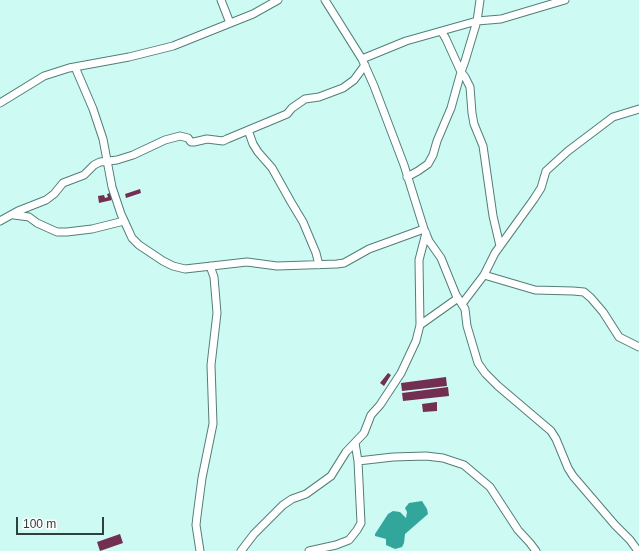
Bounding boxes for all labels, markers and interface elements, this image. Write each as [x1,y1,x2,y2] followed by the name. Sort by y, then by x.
[18,509,106,535] scale bar
[23,517,56,531] text: 100 m

